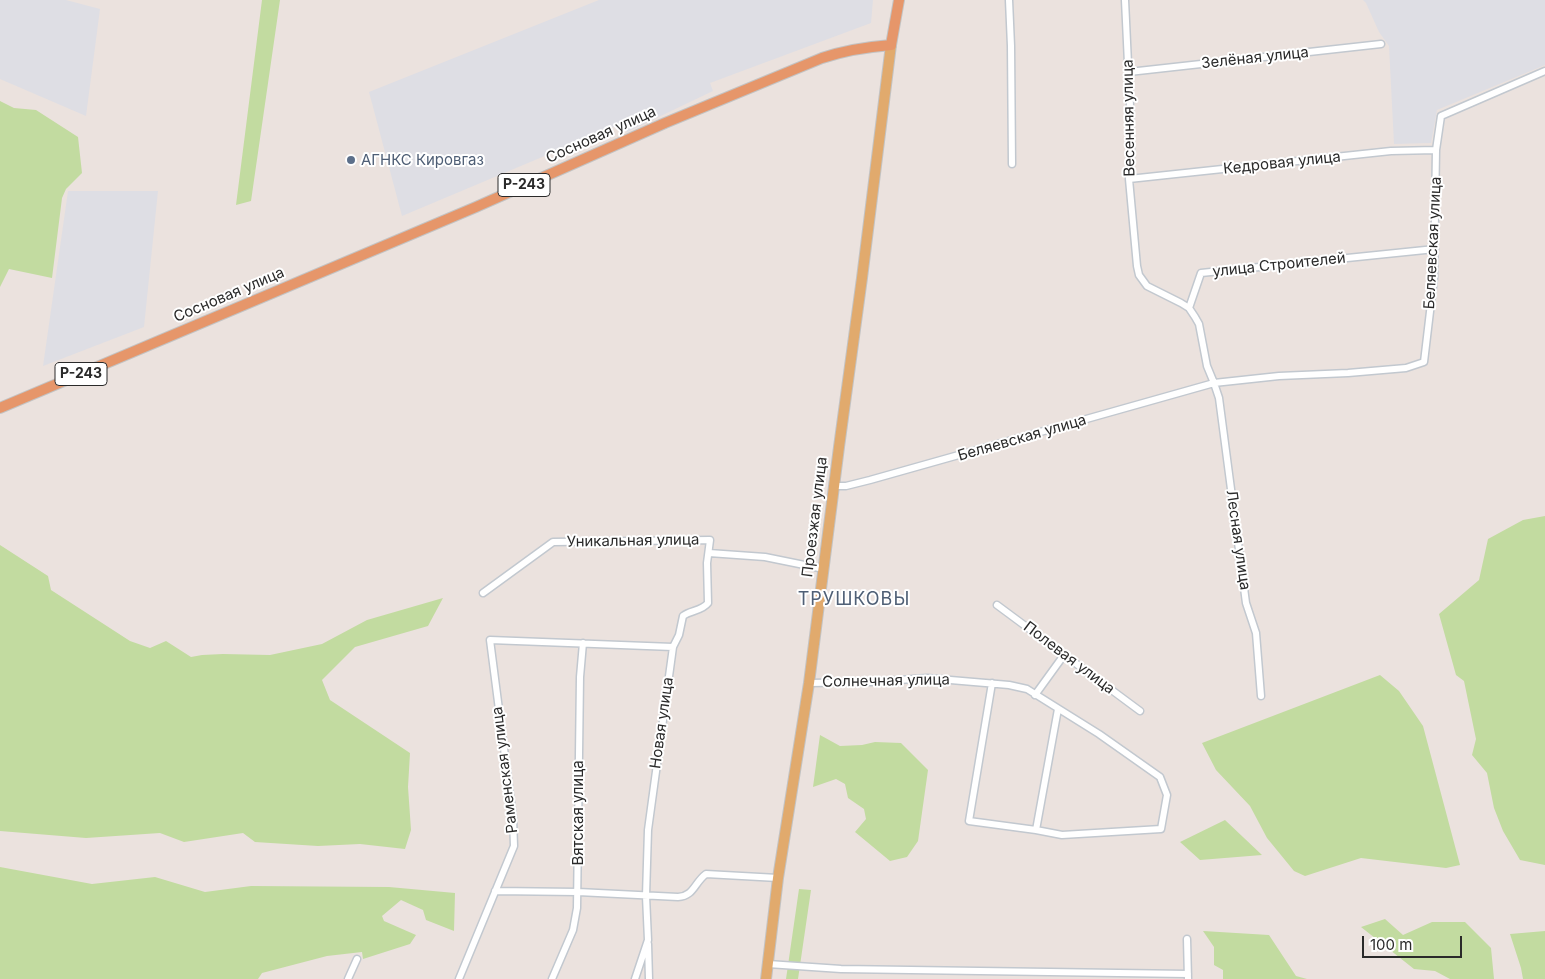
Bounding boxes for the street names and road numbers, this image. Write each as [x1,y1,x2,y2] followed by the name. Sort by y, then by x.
[1200,43,1310,73] street label: Зелёная улица
[1119,59,1139,177] street label: Весенняя улица
[543,103,659,167] street label: Сосновая улица
[1222,148,1342,178] street label: Кедровая улица
[498,174,550,196] road number: Р-243
[1421,176,1445,310] street label: Беляевская улица
[1212,249,1346,281] street label: улица Строителей
[171,264,287,326] street label: Сосновая улица
[55,362,107,386] road number: Р-243
[956,411,1088,465] street label: Беляевская улица
[799,456,831,578] street label: Проезжая улица
[1222,489,1254,591] street label: Лесная улица
[567,531,699,551] street label: Уникальная улица
[1020,618,1118,698] street label: Полевая улица
[822,671,950,691] street label: Солнечная улица
[647,676,677,770] street label: Новая улица
[488,706,522,834] street label: Раменская улица
[569,760,587,866] street label: Вятская улица

